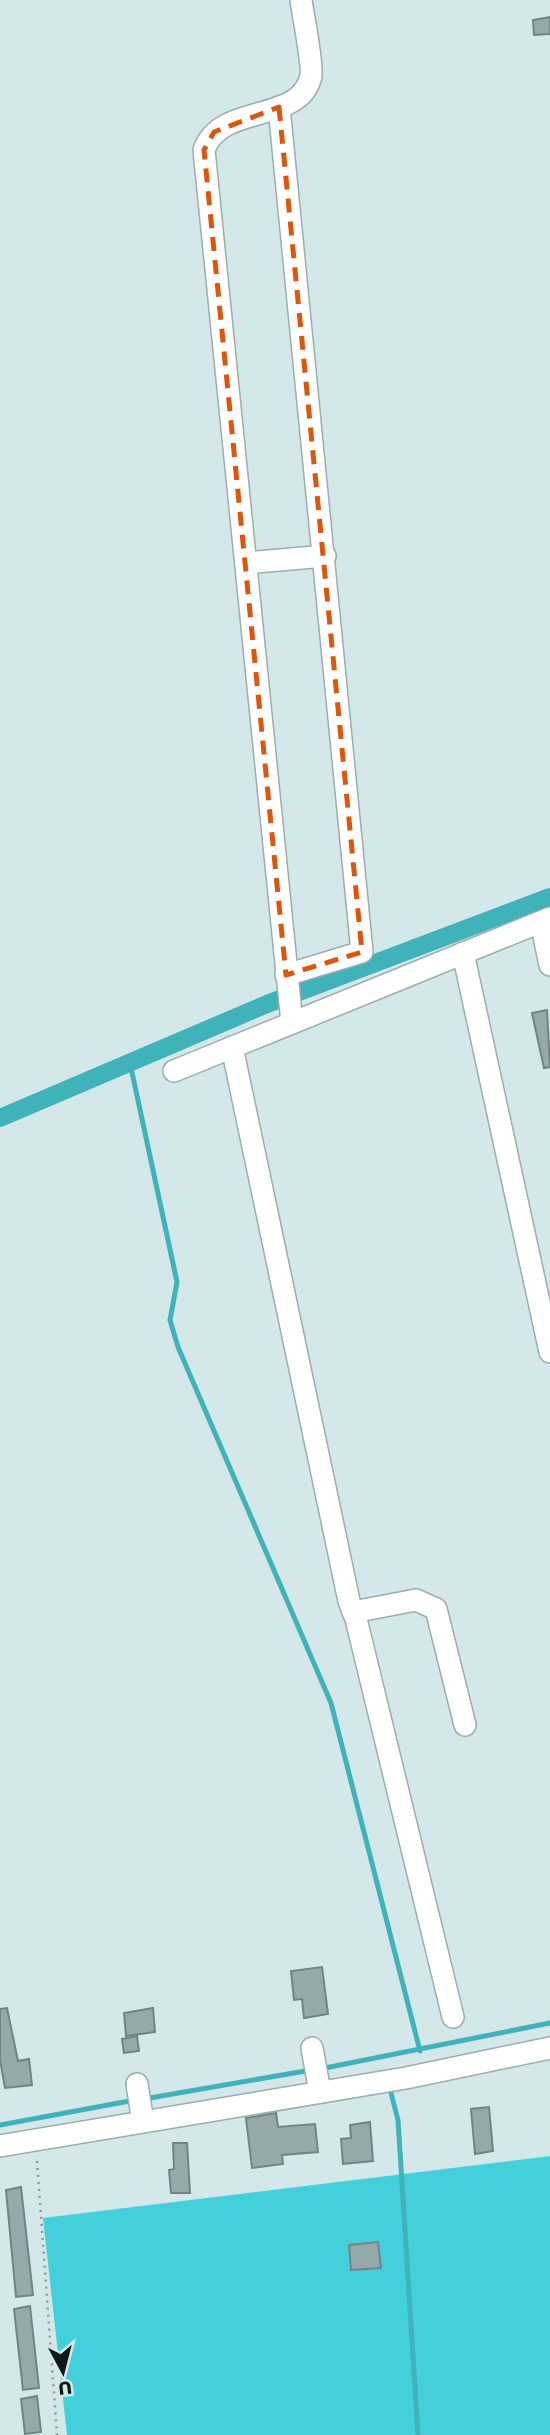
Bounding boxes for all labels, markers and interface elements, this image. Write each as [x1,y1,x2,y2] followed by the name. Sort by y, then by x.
[28,2337,98,2407] north arrow
[57,2376,73,2401] text: U

